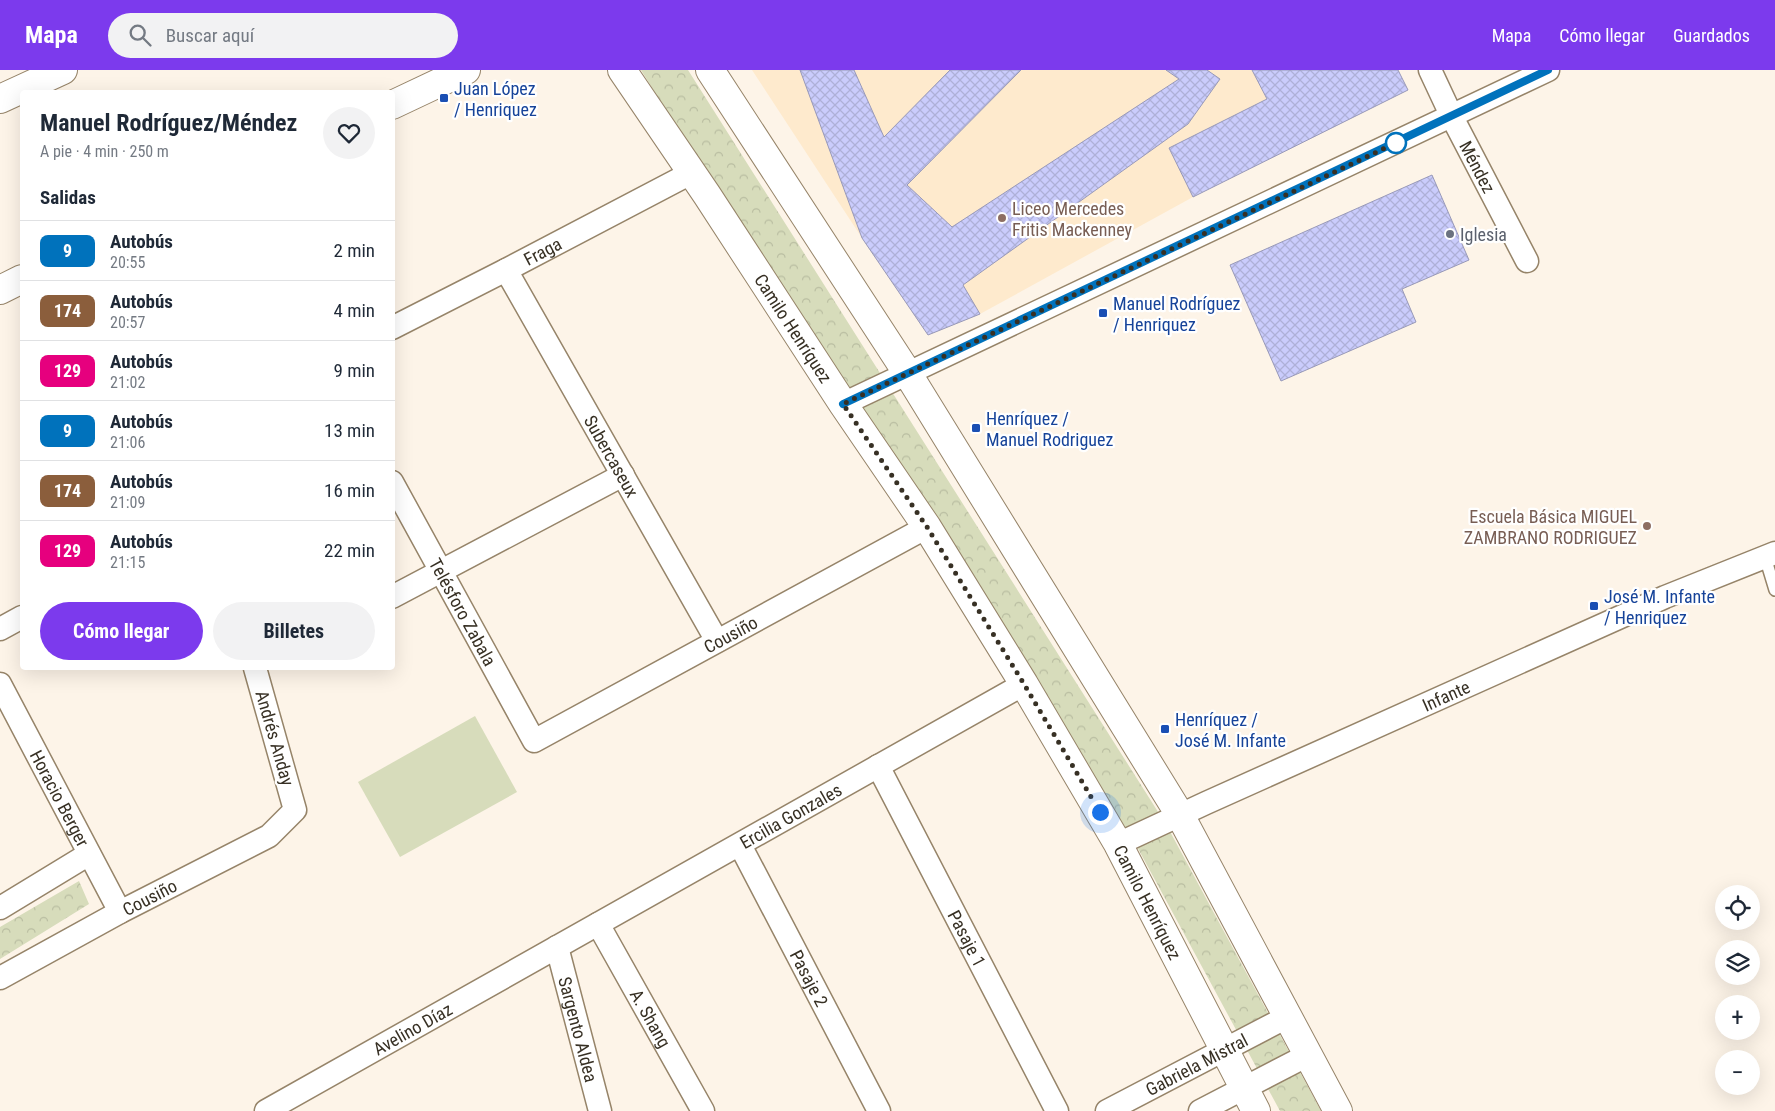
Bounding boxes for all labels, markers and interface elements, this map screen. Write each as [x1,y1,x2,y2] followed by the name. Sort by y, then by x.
[108,13,458,58] search box
[25,21,78,49] text: Mapa
[126,21,154,49] icon: search
[166,24,254,47] text: Buscar aquí
[1492,25,1531,46] text: Mapa
[1559,25,1645,46] text: Cómo llegar
[1673,25,1750,46] text: Guardados
[454,78,537,120] place label: Juan López / Henriquez
[438,92,450,104] marker: Juan López / Henriquez
[323,107,375,159] button: heart
[40,109,297,137] text: Manuel Rodríguez/Méndez
[1385,132,1407,154] unlabelled marker
[1456,137,1500,197] street label: Méndez
[40,142,169,161] text: A pie · 4 min · 250 m
[40,186,96,209] text: Salidas
[1012,198,1133,240] place label: Liceo Mercedes Fritis Mackenney
[996,212,1008,224] marker: Liceo Mercedes Fritis Mackenney
[1460,224,1507,245] place label: Iglesia
[1444,228,1456,240] marker: Iglesia
[110,230,173,253] text: Autobús
[520,232,565,269] street label: Fraga
[333,239,375,262] text: 2 min
[63,240,72,261] text: 9
[110,253,145,272] text: 20:55
[750,270,837,387] street label: Camilo Henríquez
[110,290,173,313] text: Autobús
[1113,293,1241,335] place label: Manuel Rodríguez / Henriquez
[333,299,375,322] text: 4 min
[54,300,81,321] text: 174
[1097,307,1109,319] marker: Manuel Rodríguez / Henriquez
[110,313,145,332] text: 20:57
[110,350,173,373] text: Autobús
[333,359,375,382] text: 9 min
[54,360,81,381] text: 129
[110,373,145,392] text: 21:02
[986,408,1113,450] place label: Henríquez / Manuel Rodriguez
[110,410,173,433] text: Autobús
[580,411,643,501] street label: Subercaseux
[324,419,375,442] text: 13 min
[63,420,72,441] text: 9
[970,422,982,434] marker: Henríquez / Manuel Rodriguez
[110,433,145,452] text: 21:06
[110,470,173,493] text: Autobús
[324,479,375,502] text: 16 min
[54,480,81,501] text: 174
[110,493,145,512] text: 21:09
[1464,506,1637,548] place label: Escuela Básica MIGUEL ZAMBRANO RODRIGUEZ
[1641,520,1653,532] marker: Escuela Básica MIGUEL ZAMBRANO RODRIGUEZ
[110,530,173,553] text: Autobús
[324,539,375,562] text: 22 min
[54,540,81,561] text: 129
[110,553,145,572] text: 21:15
[425,554,501,669] street label: Telésforo Zabala
[1604,586,1715,628] place label: José M. Infante / Henriquez
[1588,600,1600,612] marker: José M. Infante / Henriquez
[40,602,203,660] button: Cómo llegar
[213,602,375,660] button: Billetes
[700,611,761,657] street label: Cousiño
[1419,676,1473,715] street label: Infante
[251,688,299,789] street label: Andrés Anday
[1175,709,1286,751] place label: Henríquez / José M. Infante
[1159,723,1171,735] marker: Henríquez / José M. Infante
[26,746,94,850] street label: Horacio Berger
[736,779,845,853] street label: Ercilia Gonzales
[1088,800,1113,825] your location
[1110,841,1186,963] street label: Camilo Henríquez
[119,874,180,920] street label: Cousiño
[1715,885,1760,1095] map controls
[1715,885,1760,930] button: locate
[944,906,991,970] street label: Pasaje 1
[1715,940,1760,985] button: layers
[786,946,833,1010] street label: Pasaje 2
[555,974,602,1084] street label: Sargento Aldea
[626,985,676,1051] street label: A. Shang
[1715,995,1760,1040] button: +
[369,998,456,1059] street label: Avelino Díaz
[1142,1029,1251,1100] street label: Gabriela Mistral
[1715,1050,1760,1095] button: −

